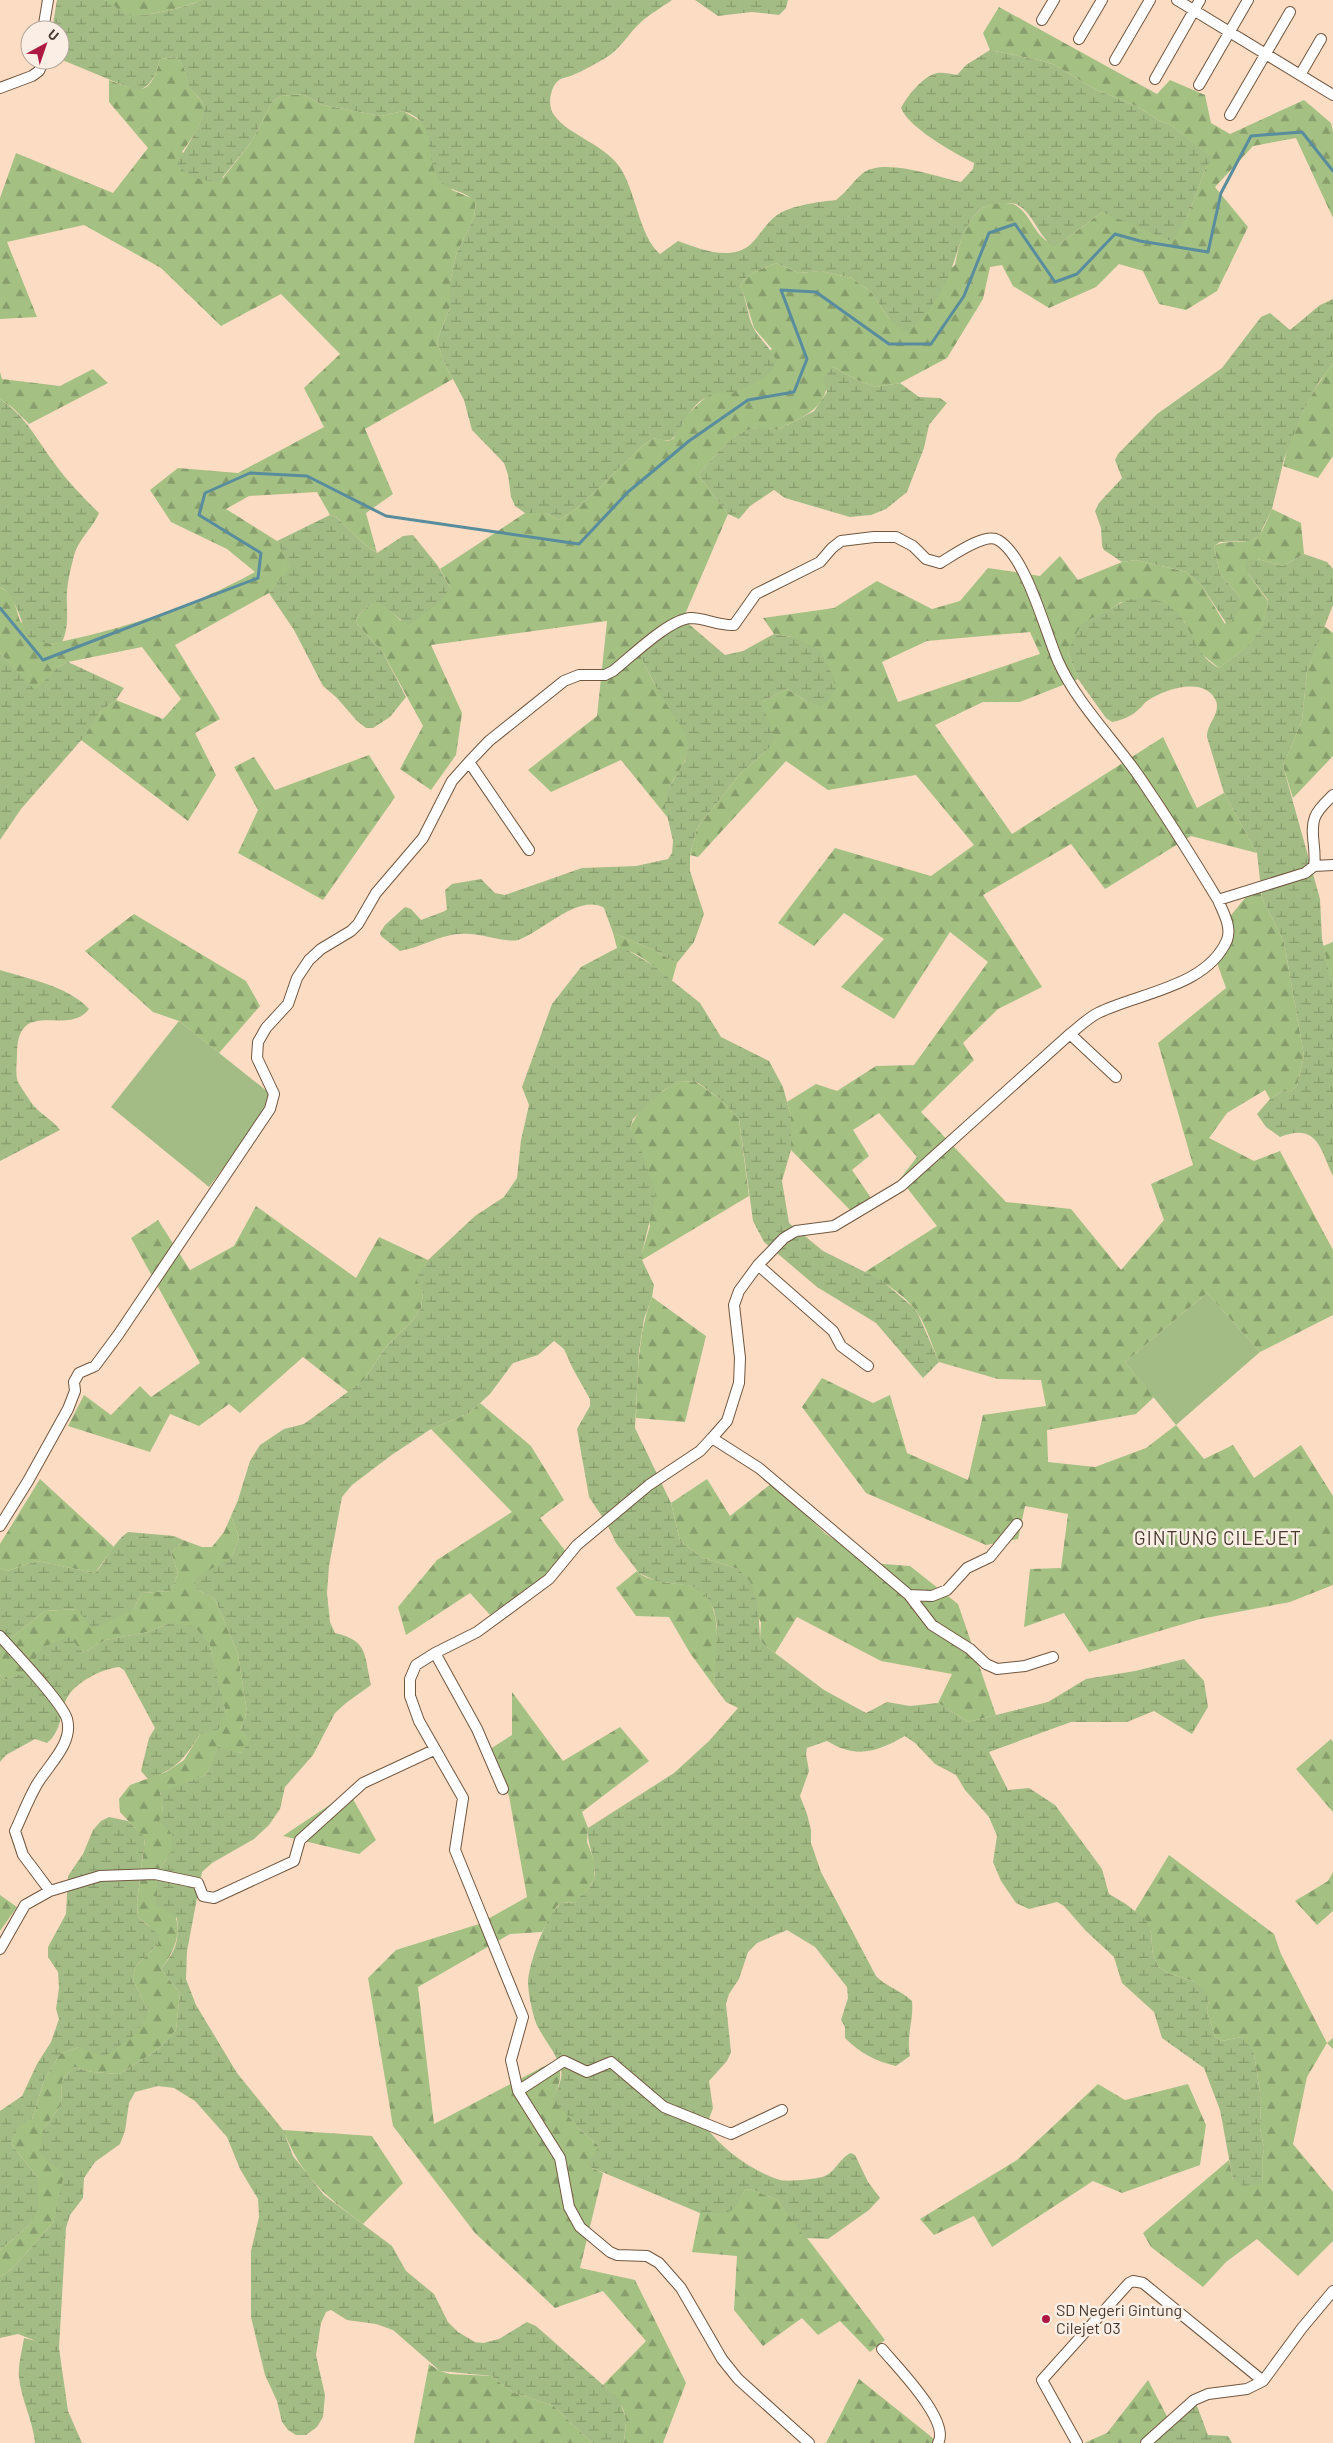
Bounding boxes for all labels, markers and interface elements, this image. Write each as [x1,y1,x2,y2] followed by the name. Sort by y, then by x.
[20,20,70,70] north arrow
[45,25,63,44] text: U
[1134,1526,1302,1549] district label: GINTUNG CILEJET
[1056,2300,1182,2337] place label: SD Negeri Gintung Cilejet 03
[1040,2313,1052,2325] marker: SD Negeri Gintung Cilejet 03

